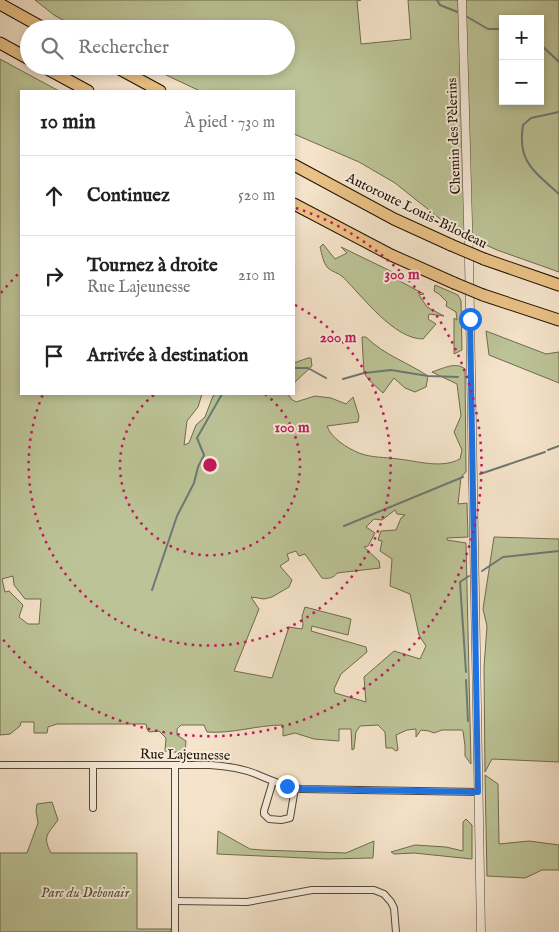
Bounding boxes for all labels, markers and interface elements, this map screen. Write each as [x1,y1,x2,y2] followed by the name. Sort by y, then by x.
[499,15,544,105] map controls
[499,15,544,60] button: +
[20,20,295,75] search box
[38,34,66,62] icon: search
[78,36,169,60] text: Rechercher
[499,60,544,105] button: −
[443,77,465,195] street label: Chemin des Pèlerins
[40,109,96,136] text: 10 min
[184,113,275,133] text: À pied · 730 m
[342,168,490,253] street label: Autoroute Louis-Bilodeau
[40,182,68,210] icon: ahead
[87,184,170,208] text: Continuez
[238,186,275,206] text: 520 m
[87,254,218,278] text: Tournez à droite
[40,262,68,290] icon: right
[384,265,420,284] text: 300 m
[238,266,275,286] text: 210 m
[87,278,190,298] text: Rue Lajeunesse
[459,308,482,331] route start
[320,328,357,347] text: 200 m
[40,342,68,370] icon: arrive
[87,344,248,368] text: Arrivée à destination
[274,418,310,437] text: 100 m
[201,456,219,474] centre of rings
[140,745,231,765] street label: Rue Lajeunesse
[276,775,299,798] route end
[41,884,130,902] park label: Parc du Debonair

